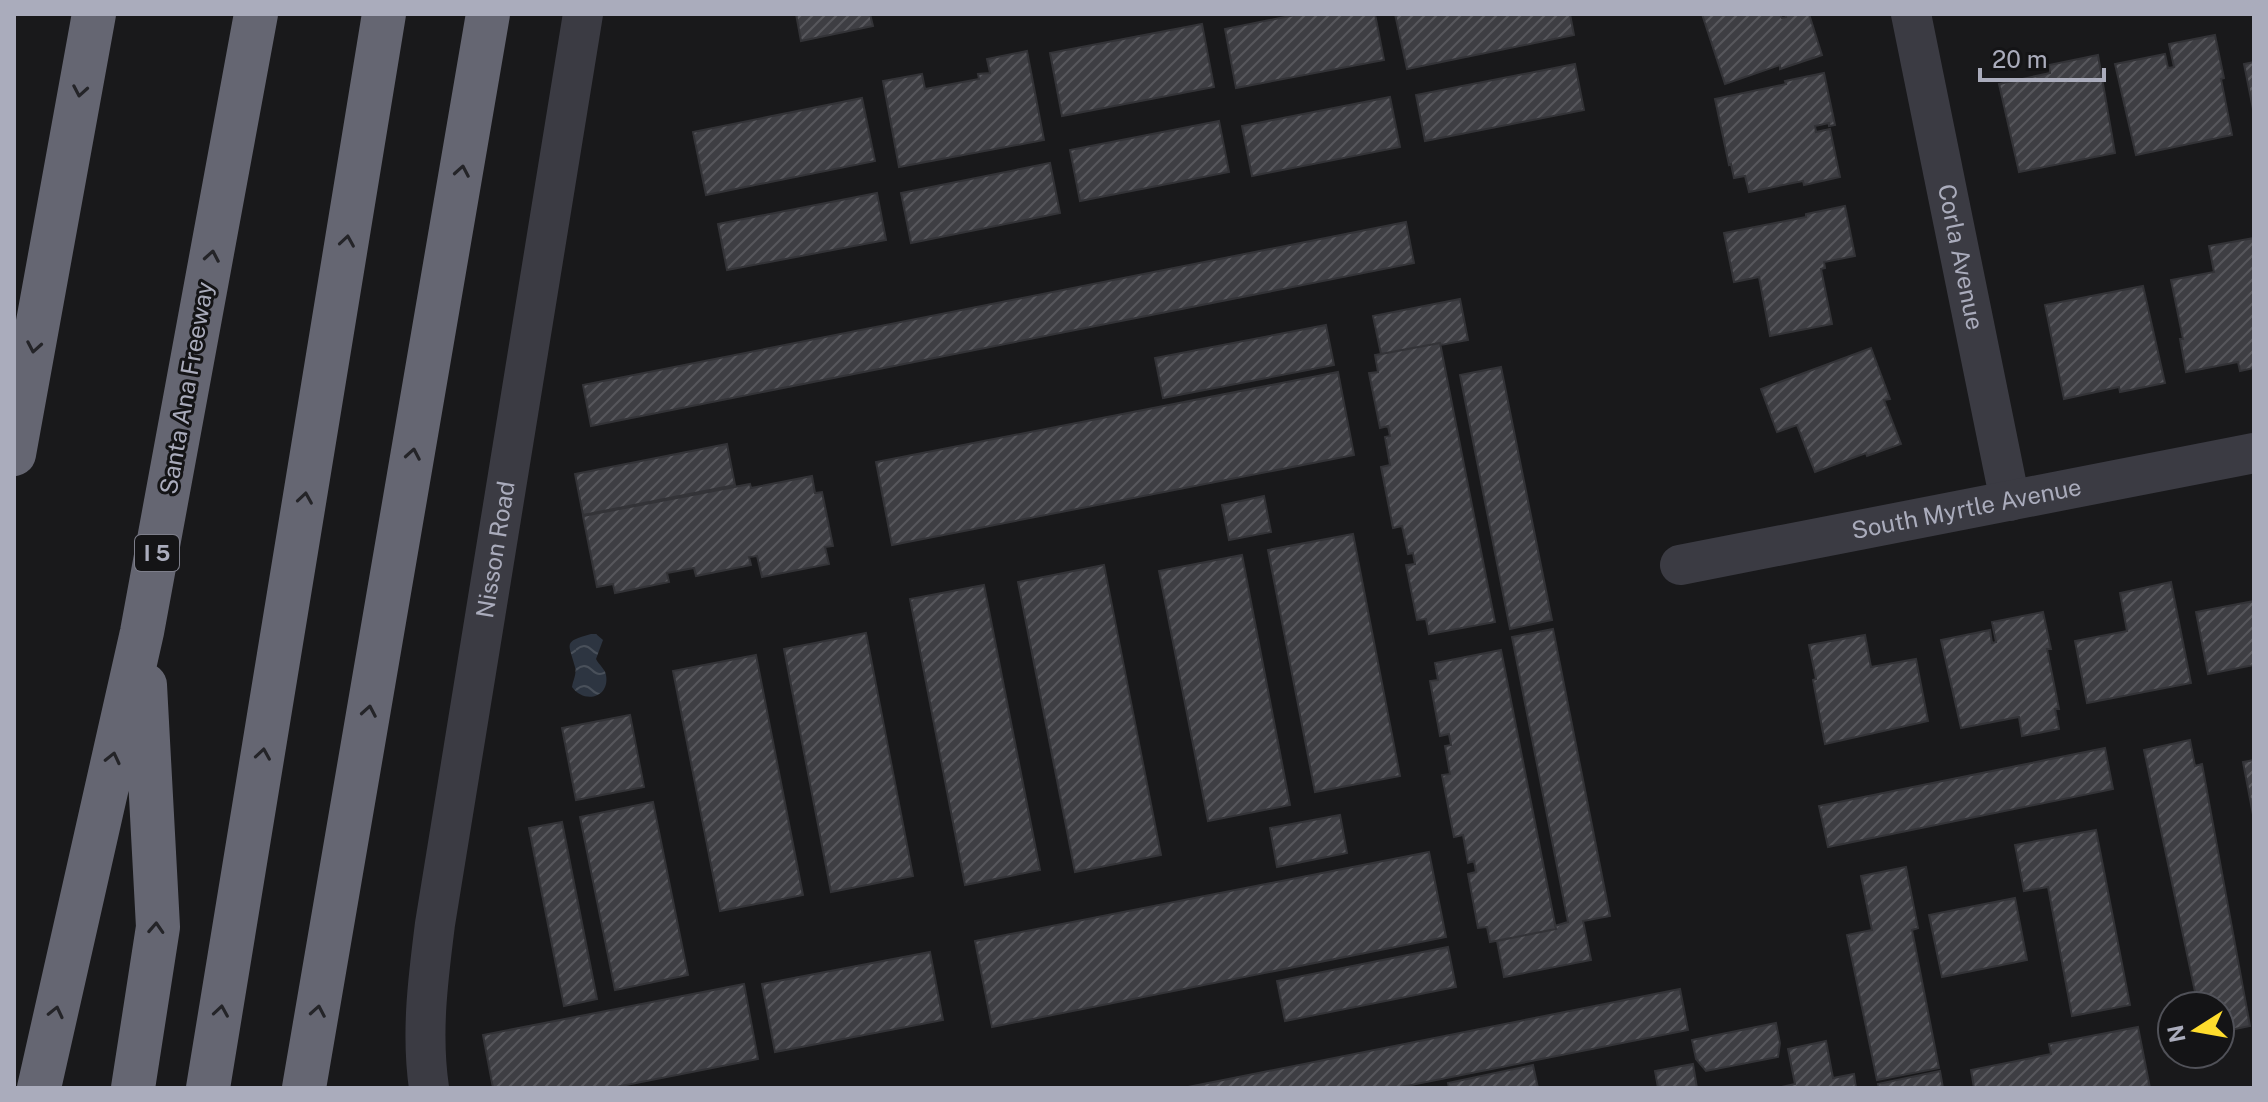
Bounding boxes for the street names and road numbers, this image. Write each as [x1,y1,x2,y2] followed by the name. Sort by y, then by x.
[1933,181,1990,332] street label: Corla Avenue
[154,279,219,496] street label: Santa Ana Freeway
[1849,472,2084,544] street label: South Myrtle Avenue
[470,479,520,620] street label: Nisson Road
[135,535,179,571] road number: I 5

